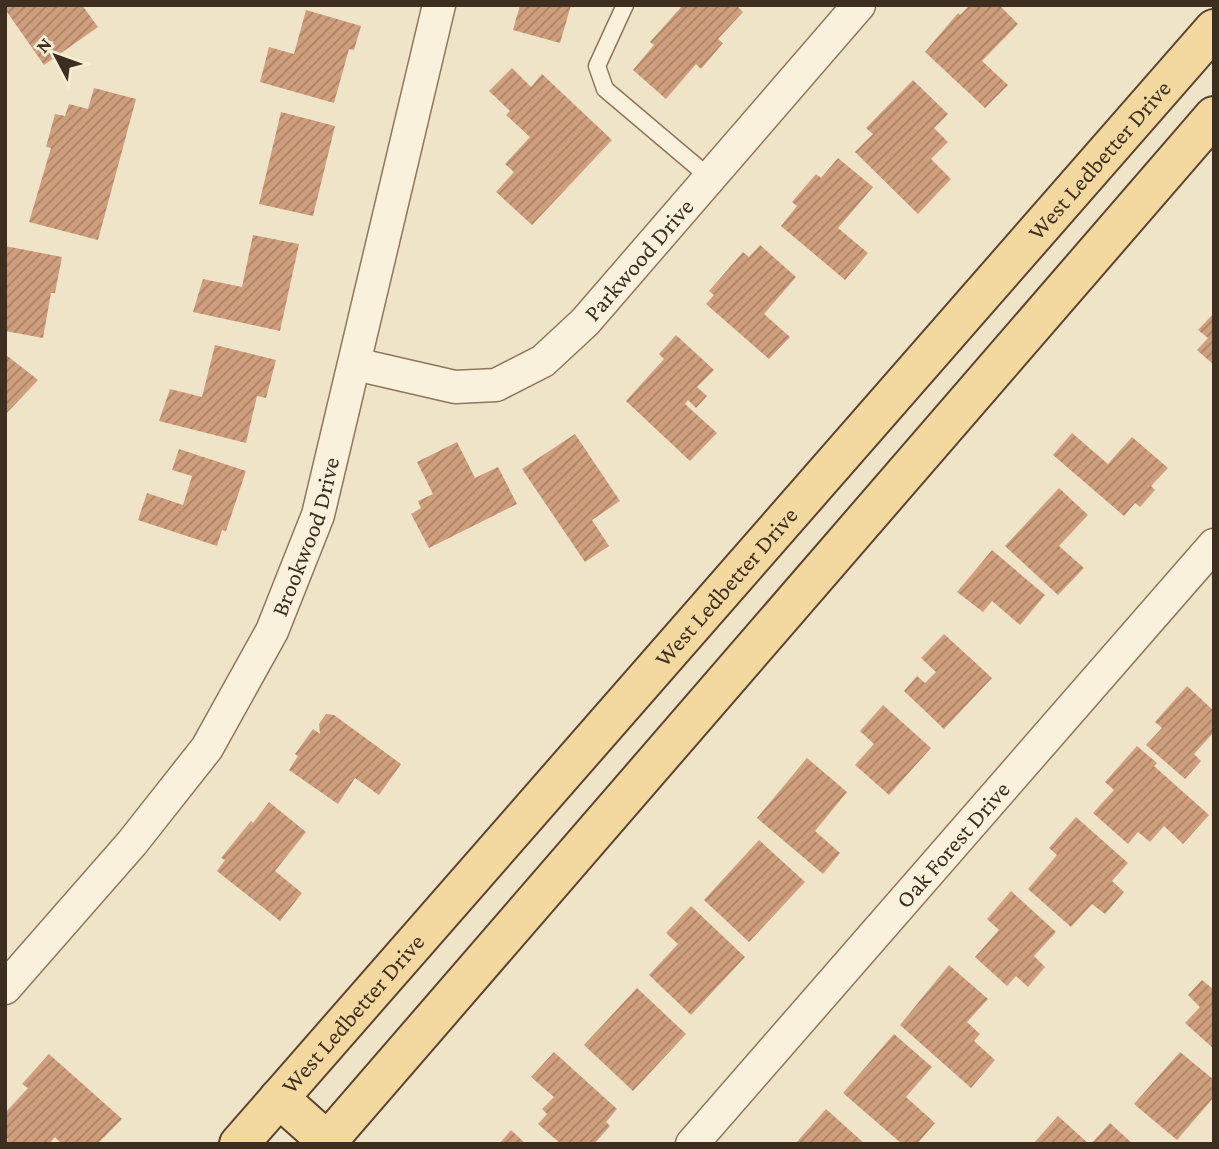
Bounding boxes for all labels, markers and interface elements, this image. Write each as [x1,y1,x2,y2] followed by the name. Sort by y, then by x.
[21,21,91,91] north arrow
[31,33,56,57] text: N
[1022,74,1176,245] street label: West Ledbetter Drive
[578,193,699,326] street label: Parkwood Drive
[265,454,344,620] street label: Brookwood Drive
[649,501,803,672] street label: West Ledbetter Drive
[890,776,1015,913] street label: Oak Forest Drive
[276,928,429,1099] street label: West Ledbetter Drive

